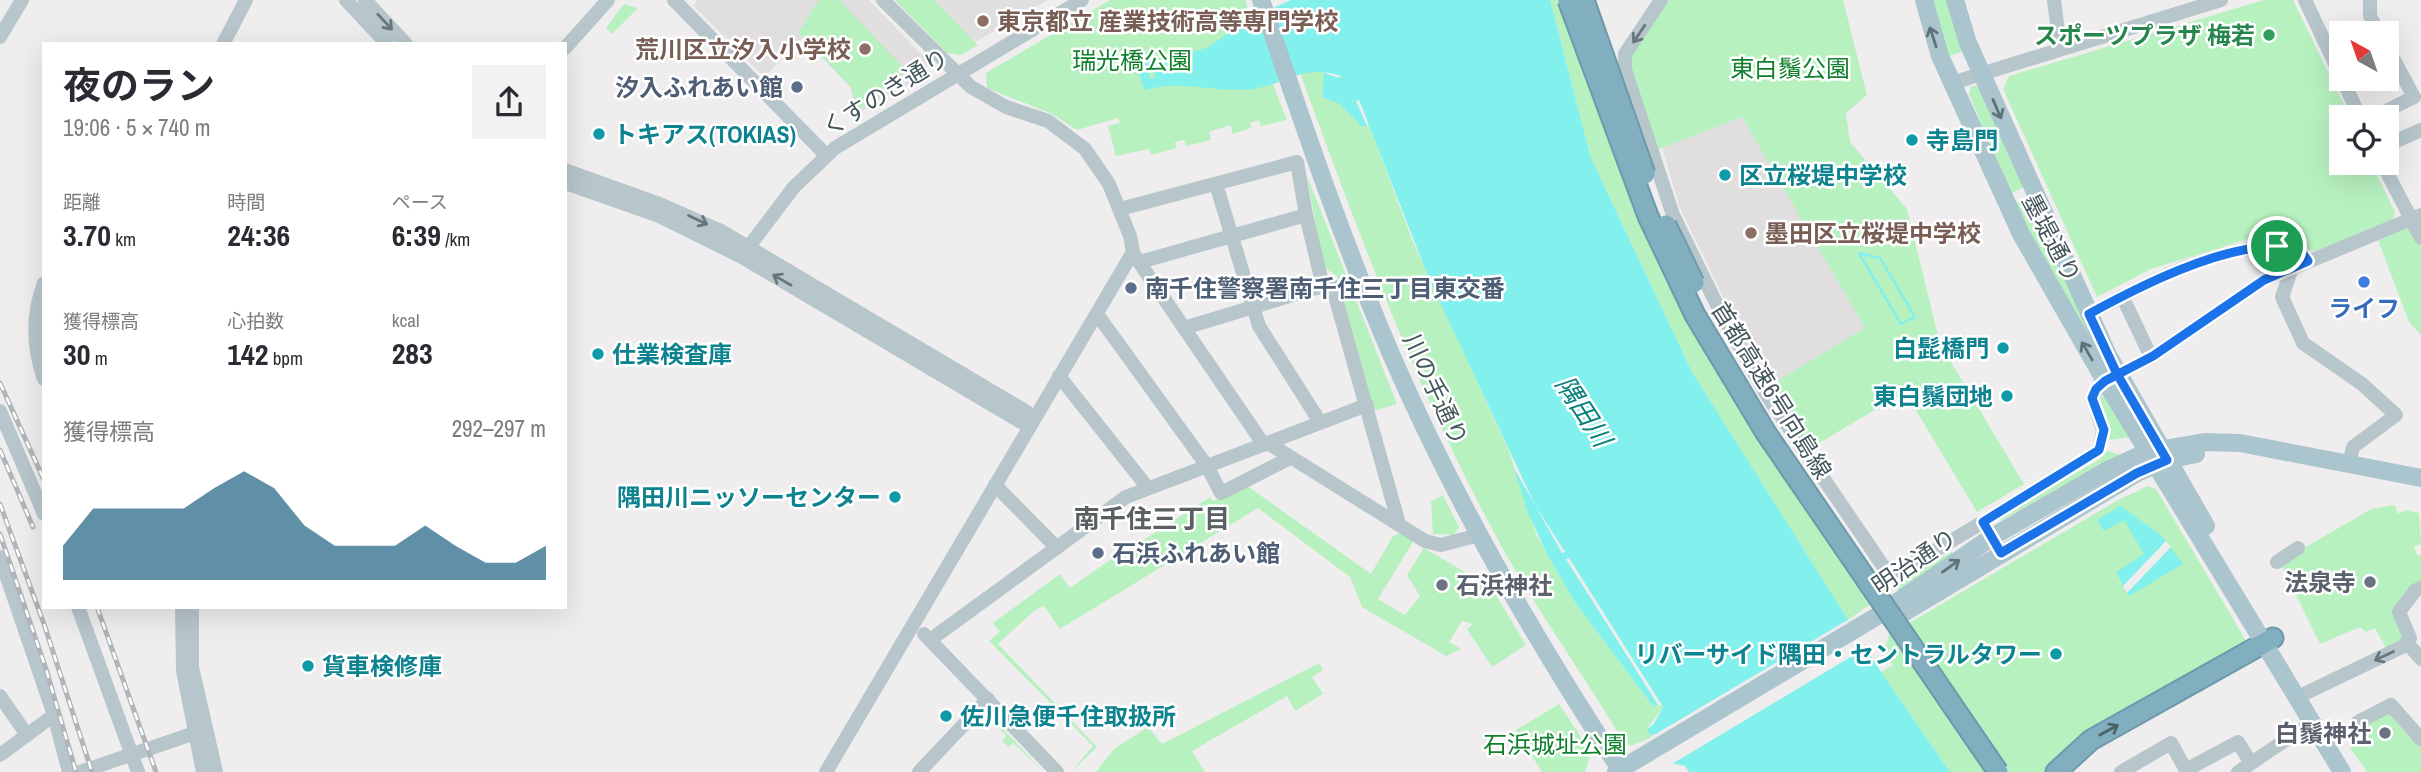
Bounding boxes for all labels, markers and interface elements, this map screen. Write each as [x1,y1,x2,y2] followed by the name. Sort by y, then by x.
[997,5,1338,37] place label: 東京都立 産業技術高等専門学校
[377,13,394,30] one-way arrow
[975,13,991,29] marker: 東京都立 産業技術高等専門学校
[2034,19,2255,51] place label: スポーツプラザ 梅若
[2329,21,2399,91] north arrow
[2329,21,2399,175] map controls
[1631,23,1645,43] one-way arrow
[1926,27,1939,49] one-way arrow
[2261,27,2277,43] marker: スポーツプラザ 梅若
[635,33,851,65] place label: 荒川区立汐入小学校
[816,40,954,144] street label: くすのき通り
[857,41,873,57] marker: 荒川区立汐入小学校
[1072,44,1192,76] park label: 瑞光橋公園
[1730,52,1850,84] park label: 東白鬚公園
[63,60,215,111] text: 夜のラン
[472,65,546,139] button: share
[615,71,783,103] place label: 汐入ふれあい館
[789,79,805,95] marker: 汐入ふれあい館
[1991,98,2004,119] one-way arrow
[2329,105,2399,175] button: locate
[63,112,210,143] text: 19:06 · 5 × 740 m
[613,118,796,150] place label: トキアス(TOKIAS)
[1926,124,1998,156] place label: 寺島門
[591,126,607,142] marker: トキアス(TOKIAS)
[1904,132,1920,148] marker: 寺島門
[1739,159,1907,191] place label: 区立桜堤中学校
[1717,167,1733,183] marker: 区立桜堤中学校
[2015,188,2089,288] street label: 墨堤通り
[63,189,101,215] text: 距離
[227,189,265,215] text: 時間
[392,189,448,215] text: ペース
[687,214,708,227] one-way arrow
[63,215,111,255] text: 3.70
[227,215,290,255] text: 24:36
[392,215,441,255] text: 6:39
[2247,216,2307,276] pin
[1765,217,1981,249] place label: 墨田区立桜堤中学校
[1743,225,1759,241] marker: 墨田区立桜堤中学校
[111,226,136,252] text: km
[441,226,470,252] text: /km
[2258,227,2296,265] icon: arrive
[1145,272,1505,304] place label: 南千住警察署南千住三丁目東交番
[773,273,793,287] one-way arrow
[2356,274,2372,290] marker: ライフ
[1123,280,1139,296] marker: 南千住警察署南千住三丁目東交番
[2328,292,2400,324] place label: ライフ
[1705,295,1839,485] street label: 首都高速6号向島線
[392,307,419,333] text: kcal
[63,308,139,334] text: 獲得標高
[227,308,284,334] text: 心拍数
[1396,328,1476,450] street label: 川の手通り
[1893,332,1989,364] place label: 白髭橋門
[392,333,433,373] text: 283
[63,334,90,374] text: 30
[227,334,268,374] text: 142
[612,338,732,370] place label: 仕業検査庫
[1995,340,2011,356] marker: 白髭橋門
[2080,341,2093,362] one-way arrow
[90,345,108,371] text: m
[268,345,303,371] text: bpm
[590,346,606,362] marker: 仕業検査庫
[1548,369,1622,456] water label: 隅田川
[1873,380,1993,412] place label: 東白鬚団地
[1999,388,2015,404] marker: 東白鬚団地
[452,413,546,444] text: 292–297 m
[63,416,155,447] text: 獲得標高
[617,481,881,513] place label: 隅田川ニッソーセンター
[887,489,903,505] marker: 隅田川ニッソーセンター
[1074,501,1230,536] district label: 南千住三丁目
[1865,521,1963,601] street label: 明治通り
[1112,537,1280,569] place label: 石浜ふれあい館
[1090,545,1106,561] marker: 石浜ふれあい館
[1941,559,1960,574] one-way arrow
[2284,566,2356,598] place label: 法泉寺
[1456,569,1552,601] place label: 石浜神社
[2362,574,2378,590] marker: 法泉寺
[1434,577,1450,593] marker: 石浜神社
[1634,638,2042,670] place label: リバーサイド隅田・セントラルタワー
[2048,646,2064,662] marker: リバーサイド隅田・セントラルタワー
[2374,649,2395,663] one-way arrow
[322,650,442,682] place label: 貨車検修庫
[300,658,316,674] marker: 貨車検修庫
[960,700,1176,732] place label: 佐川急便千住取扱所
[938,708,954,724] marker: 佐川急便千住取扱所
[2275,717,2371,749] place label: 白鬚神社
[2098,723,2118,737] one-way arrow
[2377,725,2393,741] marker: 白鬚神社
[1483,728,1627,760] park label: 石浜城址公園

